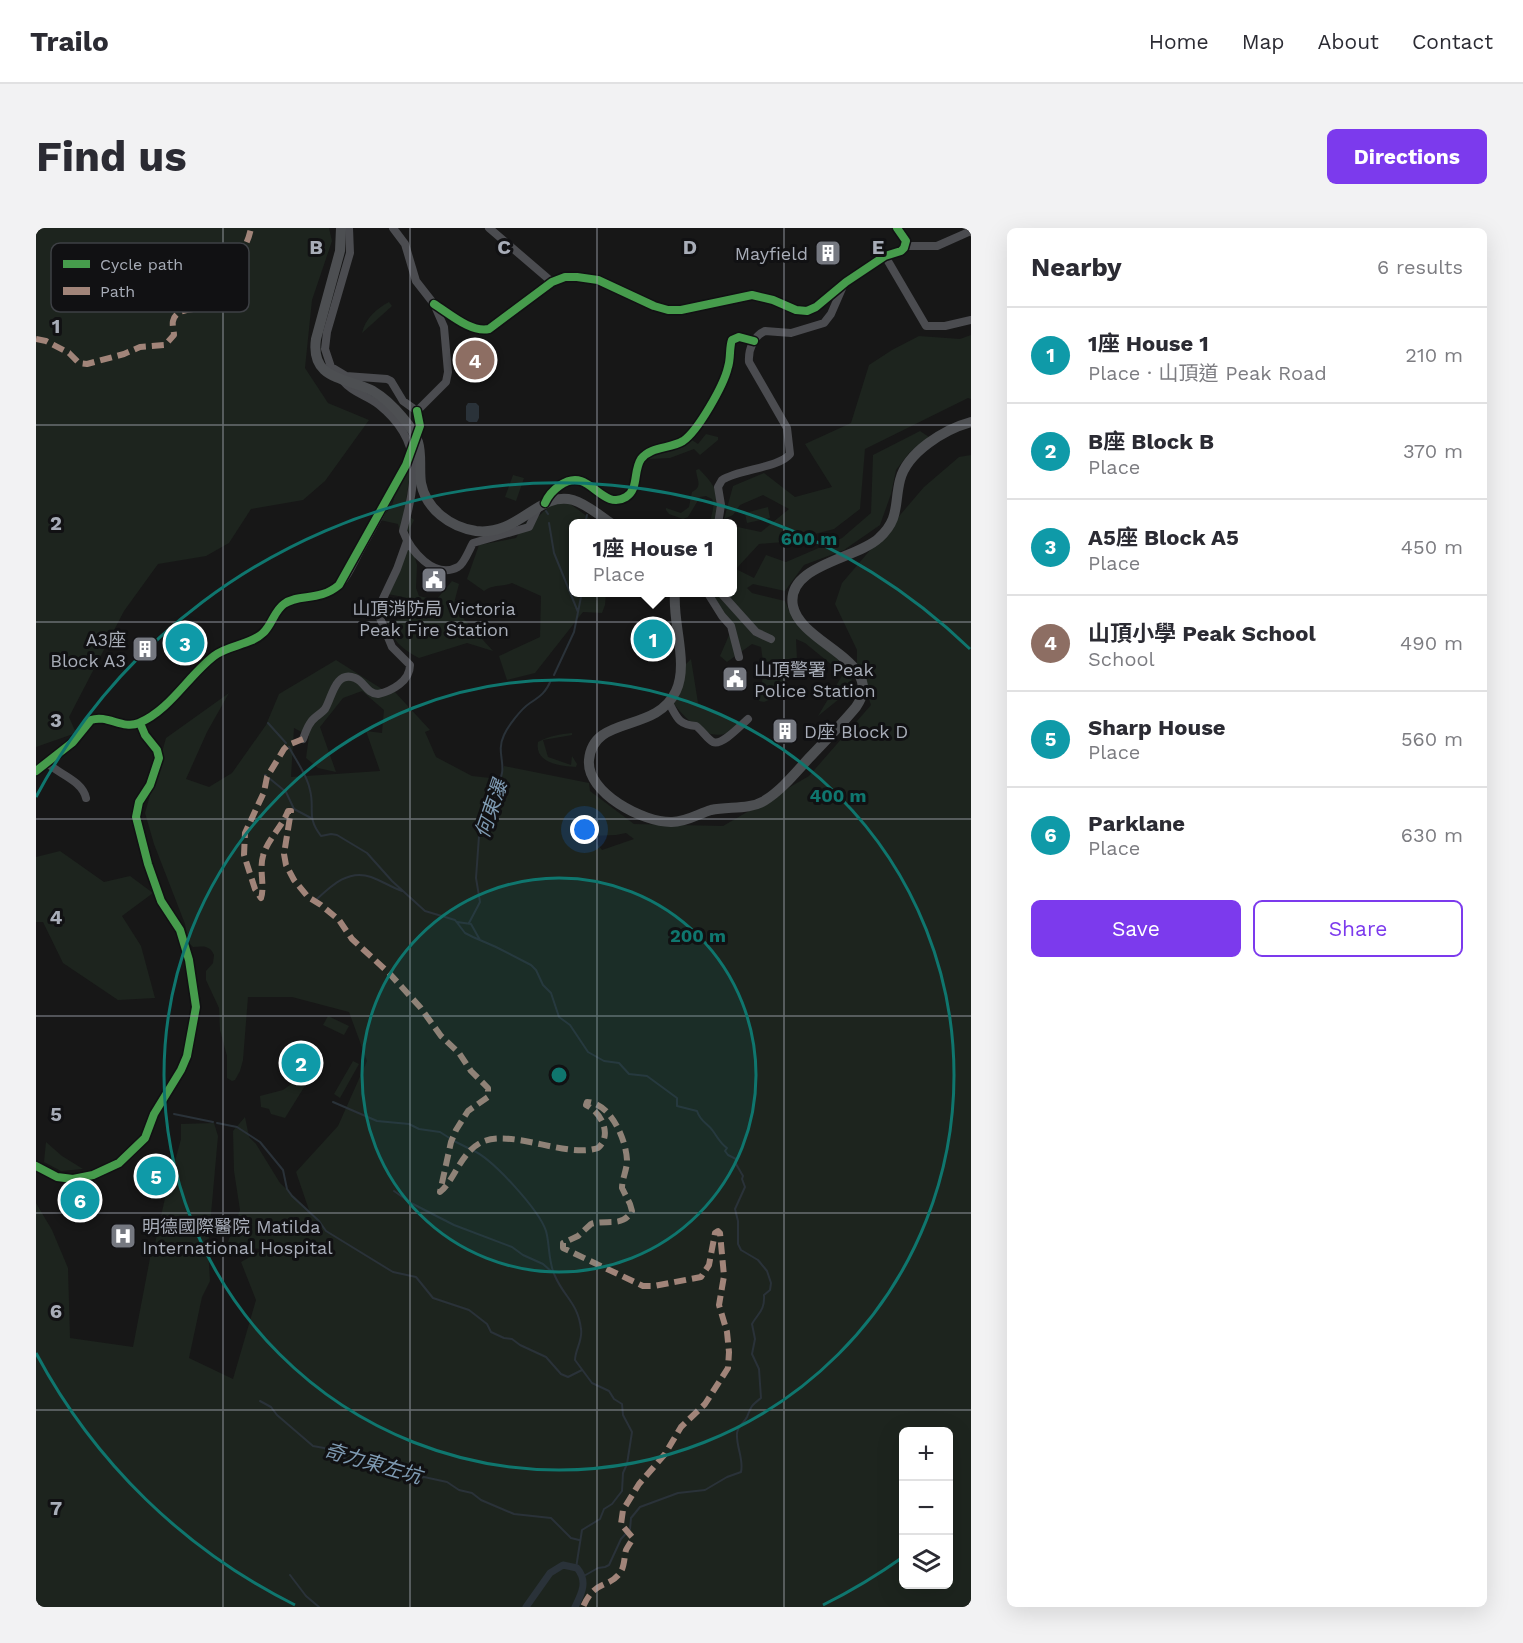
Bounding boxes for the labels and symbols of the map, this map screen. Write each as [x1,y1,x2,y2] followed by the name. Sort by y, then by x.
[309,235,323,259] text: B
[497,235,511,259] text: C
[683,235,697,259] text: D
[872,235,884,259] text: E
[813,238,843,268] building icon: Mayfield
[51,243,249,312] legend
[735,243,808,264] place label: Mayfield
[100,255,183,274] text: Cycle path
[100,282,135,301] text: Path
[52,314,60,338] text: 1
[456,338,494,382] pin: 4
[50,511,62,535] text: 2
[781,528,837,549] text: 600 m
[419,565,449,595] public building icon: 山頂消防局 Victoria Peak Fire Station
[352,598,516,640] place label: 山頂消防局 Victoria Peak Fire Station
[634,616,672,662] pin: 1
[166,620,204,666] pin: 3
[50,629,126,671] place label: A3座 Block A3
[130,634,160,664] building icon: A3座 Block A3
[754,659,876,701] place label: 山頂警署 Peak Police Station
[720,664,750,694] public building icon: 山頂警署 Peak Police Station
[50,708,62,732] text: 3
[770,716,800,746] building icon: D座 Block D
[804,721,908,742] place label: D座 Block D
[470,775,513,841] water label: 何東瀑
[810,785,866,806] text: 400 m
[570,815,599,844] your location
[50,905,63,929] text: 4
[670,925,726,946] text: 200 m
[282,1040,320,1086] pin: 2
[549,1065,569,1085] centre of rings
[50,1102,62,1126] text: 5
[136,1154,176,1198] pin: 5
[60,1178,99,1222] pin: 6
[142,1216,333,1258] place label: 明德國際醫院 Matilda International Hospital
[108,1221,138,1251] hospital icon: 明德國際醫院 Matilda International Hospital
[50,1299,62,1323] text: 6
[322,1438,427,1489] water label: 奇力東左坑
[50,1496,62,1520] text: 7

